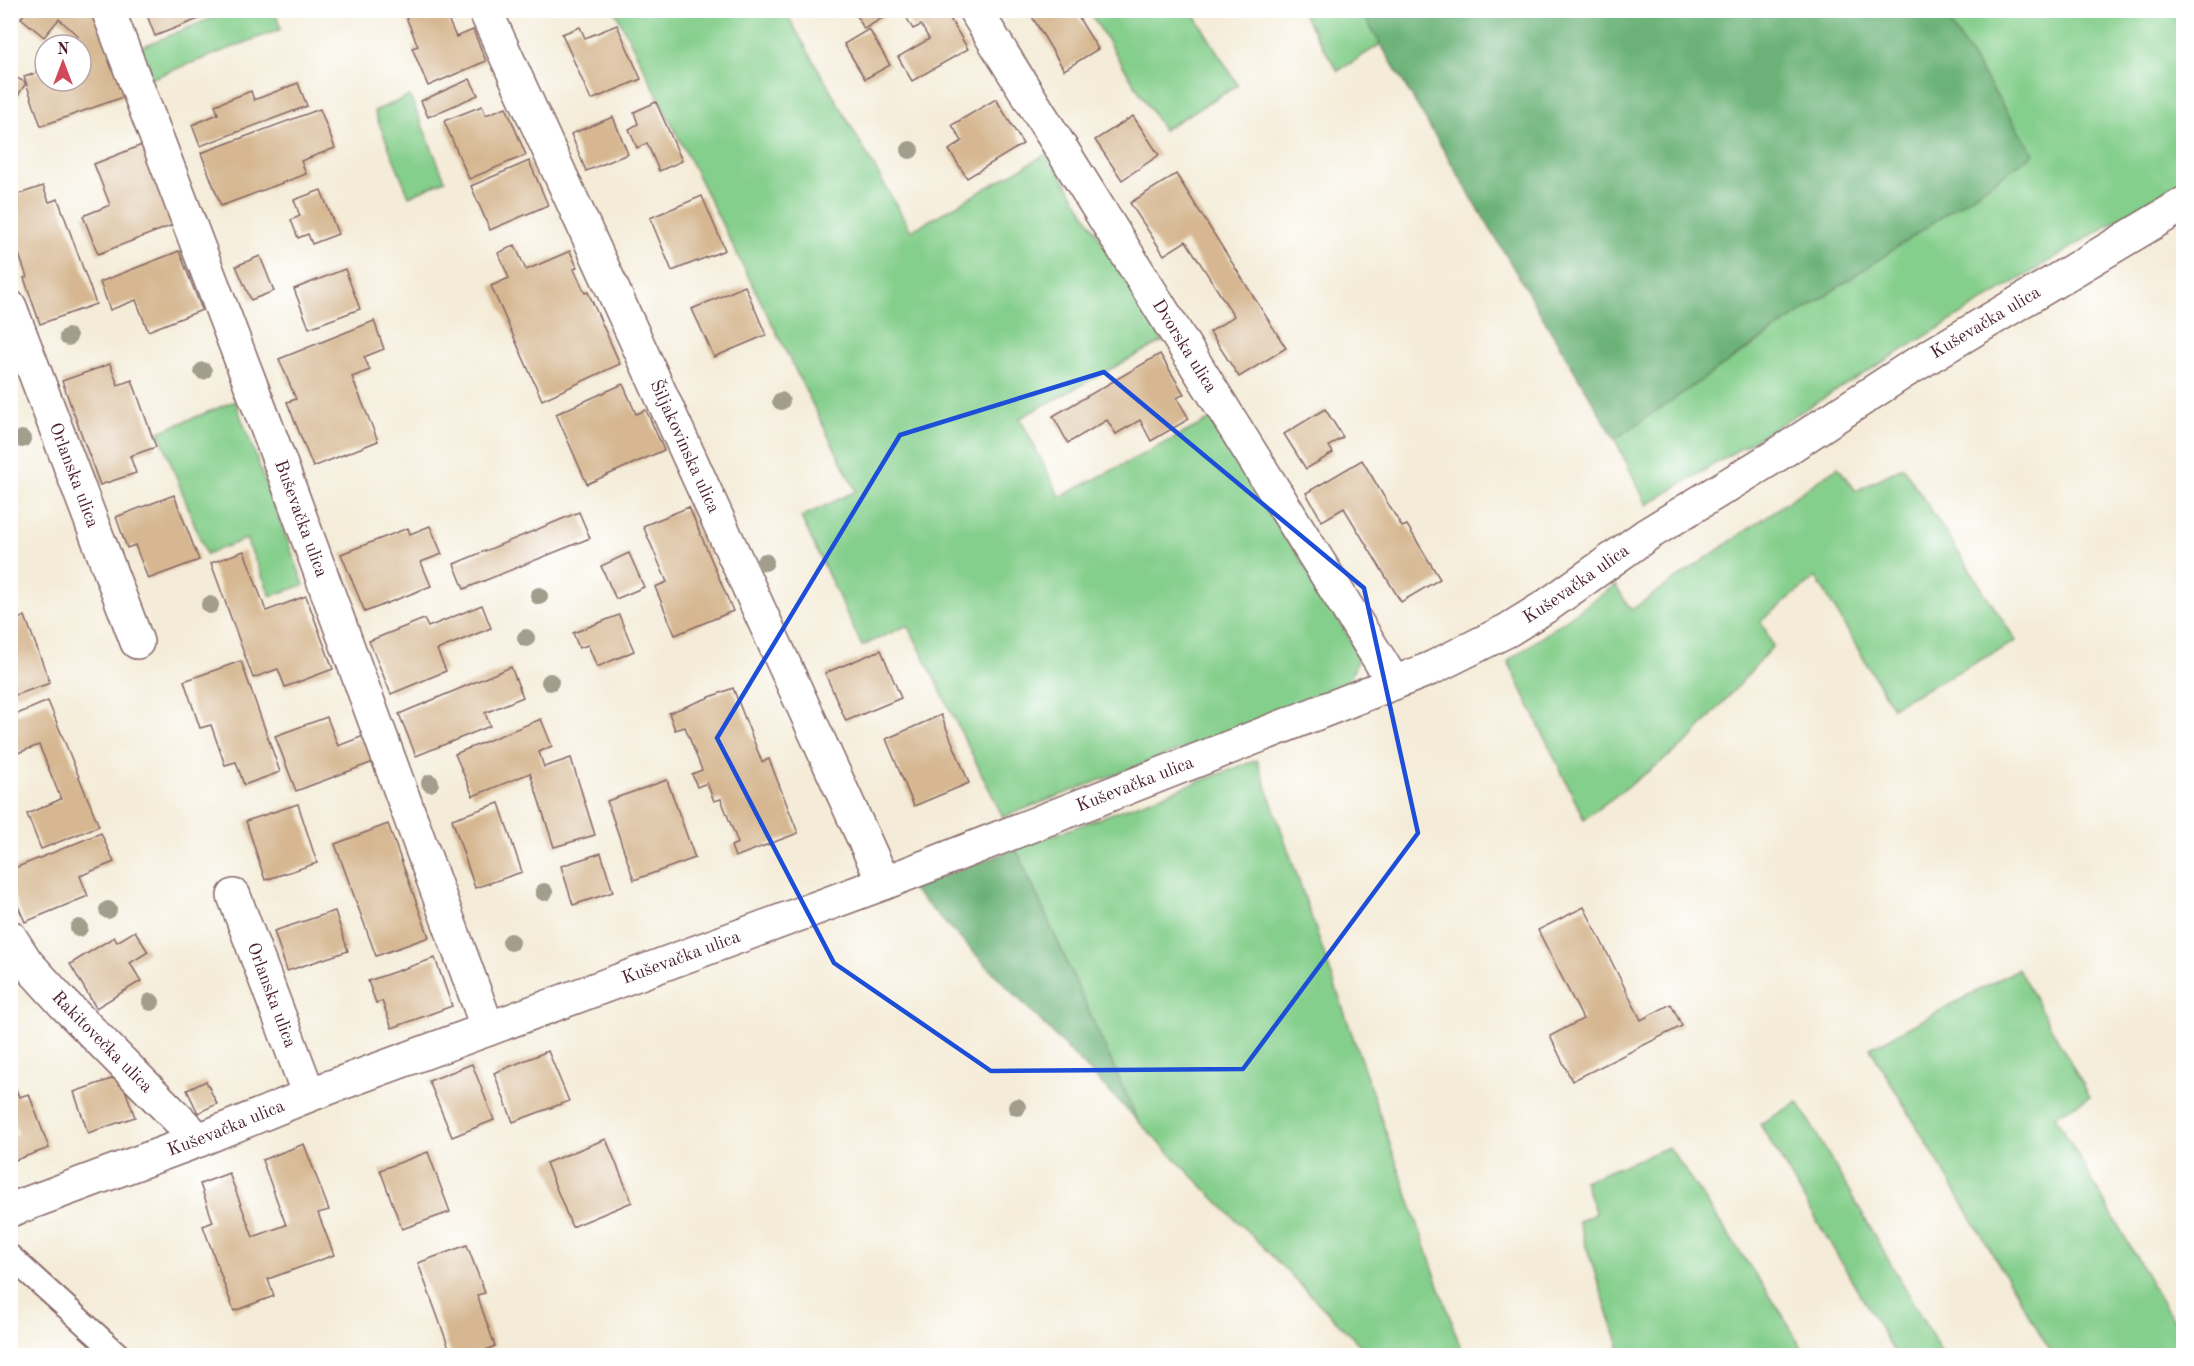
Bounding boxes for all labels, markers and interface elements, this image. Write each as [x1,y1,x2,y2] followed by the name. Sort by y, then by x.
[33,33,93,93] north arrow
[57,42,70,58] text: N
[1928,283,2044,362] street label: Kuševačka ulica
[1149,296,1220,396] street label: Dvorska ulica
[646,375,723,516] street label: Šiljakovinska ulica
[46,420,102,530] street label: Orlanska ulica
[271,458,330,580] street label: Buševačka ulica
[1520,541,1633,627] street label: Kuševačka ulica
[1074,753,1196,816] street label: Kuševačka ulica
[620,928,743,988] street label: Kuševačka ulica
[243,940,299,1050] street label: Orlanska ulica
[48,988,156,1096] street label: Rakitovečka ulica
[165,1097,287,1160] street label: Kuševačka ulica

